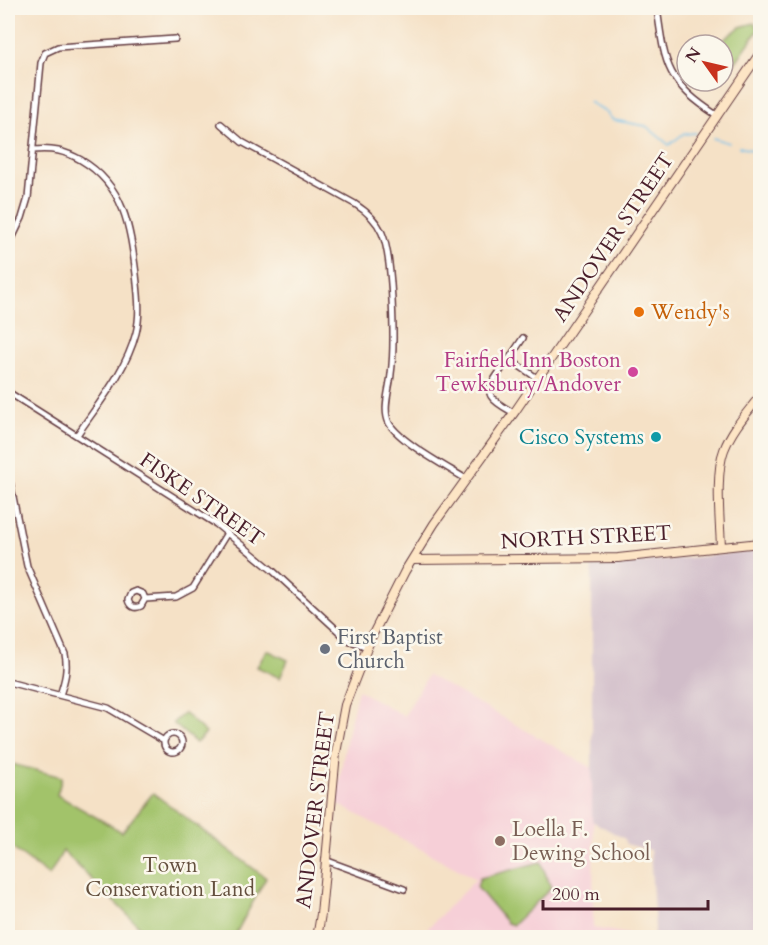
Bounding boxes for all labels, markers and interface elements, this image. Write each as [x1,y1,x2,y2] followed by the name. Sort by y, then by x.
[675,33,735,93] north arrow
[680,43,706,67] text: N
[546,147,681,328] street label: ANDOVER STREET
[650,298,730,327] place label: Wendy's
[632,305,646,319] marker: Wendy's
[435,346,621,399] place label: Fairfield Inn Boston Tewksbury/Andover
[626,365,640,379] marker: Fairfield Inn Boston Tewksbury/Andover
[519,423,644,452] place label: Cisco Systems
[649,430,663,444] marker: Cisco Systems
[134,446,270,553] street label: FISKE STREET
[500,519,672,556] street label: NORTH STREET
[337,623,443,676] place label: First Baptist Church
[318,642,332,656] marker: First Baptist Church
[289,710,342,910] street label: ANDOVER STREET
[512,815,650,868] place label: Loella F. Dewing School
[493,834,507,848] marker: Loella F. Dewing School
[85,851,255,904] park label: Town Conservation Land
[543,873,708,911] scale bar
[552,882,600,907] text: 200 m

